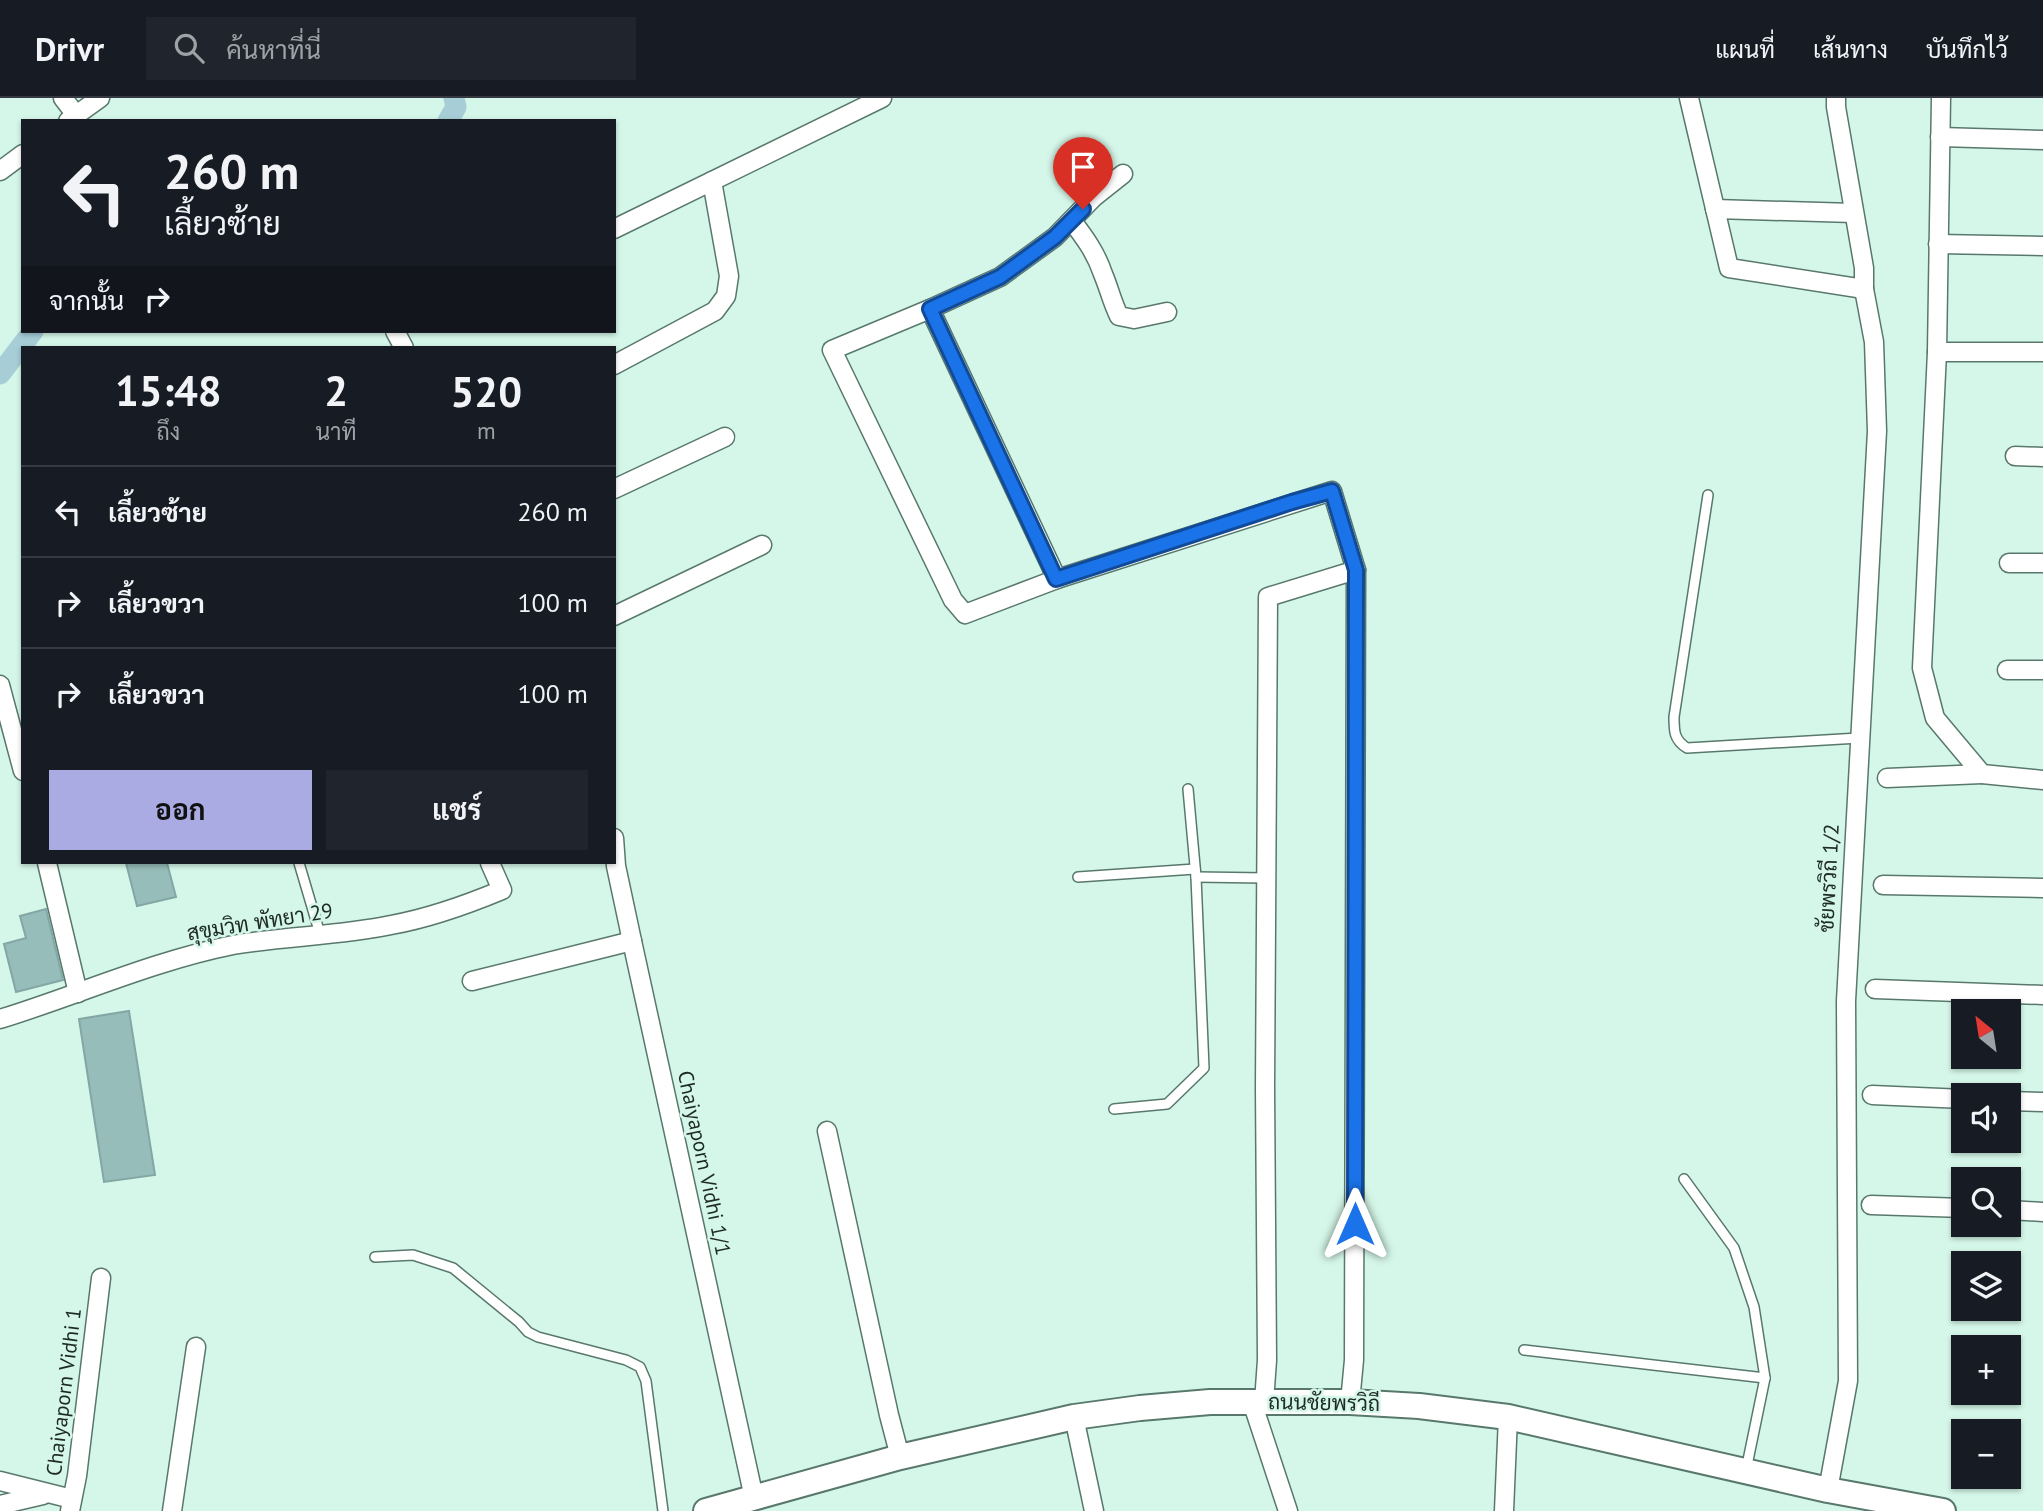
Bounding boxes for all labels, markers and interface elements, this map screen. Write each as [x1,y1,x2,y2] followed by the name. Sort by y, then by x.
[146,17,636,80] search box
[35,27,104,70] text: Drivr
[170,29,208,67] icon: search
[226,33,321,66] text: ค้นหาที่นี่
[1715,34,1775,65] text: แผนที่
[1813,34,1888,65] text: เส้นทาง
[1926,34,2008,65] text: บันทึกไว้
[1053,137,1113,209] pin
[164,139,299,203] text: 260 m
[49,147,140,238] icon: left
[1064,148,1102,186] icon: arrive
[164,202,281,244] text: เลี้ยวซ้าย
[138,280,176,318] icon: right
[49,284,124,317] text: จากนั้น
[115,363,222,418] text: 15:48
[324,363,348,418] text: 2
[451,364,522,419] text: 520
[477,416,496,445] text: m
[156,417,180,446] text: ถึง
[316,417,357,446] text: นาที
[49,493,87,531] icon: left
[517,495,588,528] text: 260 m
[108,496,207,529] text: เลี้ยวซ้าย
[49,584,87,622] icon: right
[517,586,588,619] text: 100 m
[108,587,205,620] text: เลี้ยวขวา
[49,675,87,713] icon: right
[517,677,588,710] text: 100 m
[108,678,205,711] text: เลี้ยวขวา
[49,770,312,850] button: ออก
[326,770,588,850] button: แชร์
[1812,823,1845,933] street label: ชัยพรวิถี 1/2
[185,897,335,947] street label: สุขุมวิท พัทยา 29
[1951,999,2021,1069] north arrow
[1951,999,2021,1489] map controls
[672,1068,737,1258] street label: Chaiyaporn Vidhi 1/1
[1951,1083,2021,1153] button: sound
[1951,1167,2021,1237] button: search
[1318,1187,1392,1261] position arrow
[1951,1251,2021,1321] button: layers
[40,1306,87,1477] street label: Chaiyaporn Vidhi 1
[1951,1335,2021,1405] button: +
[1268,1388,1380,1417] street label: ถนนชัยพรวิถี
[1951,1419,2021,1489] button: −

